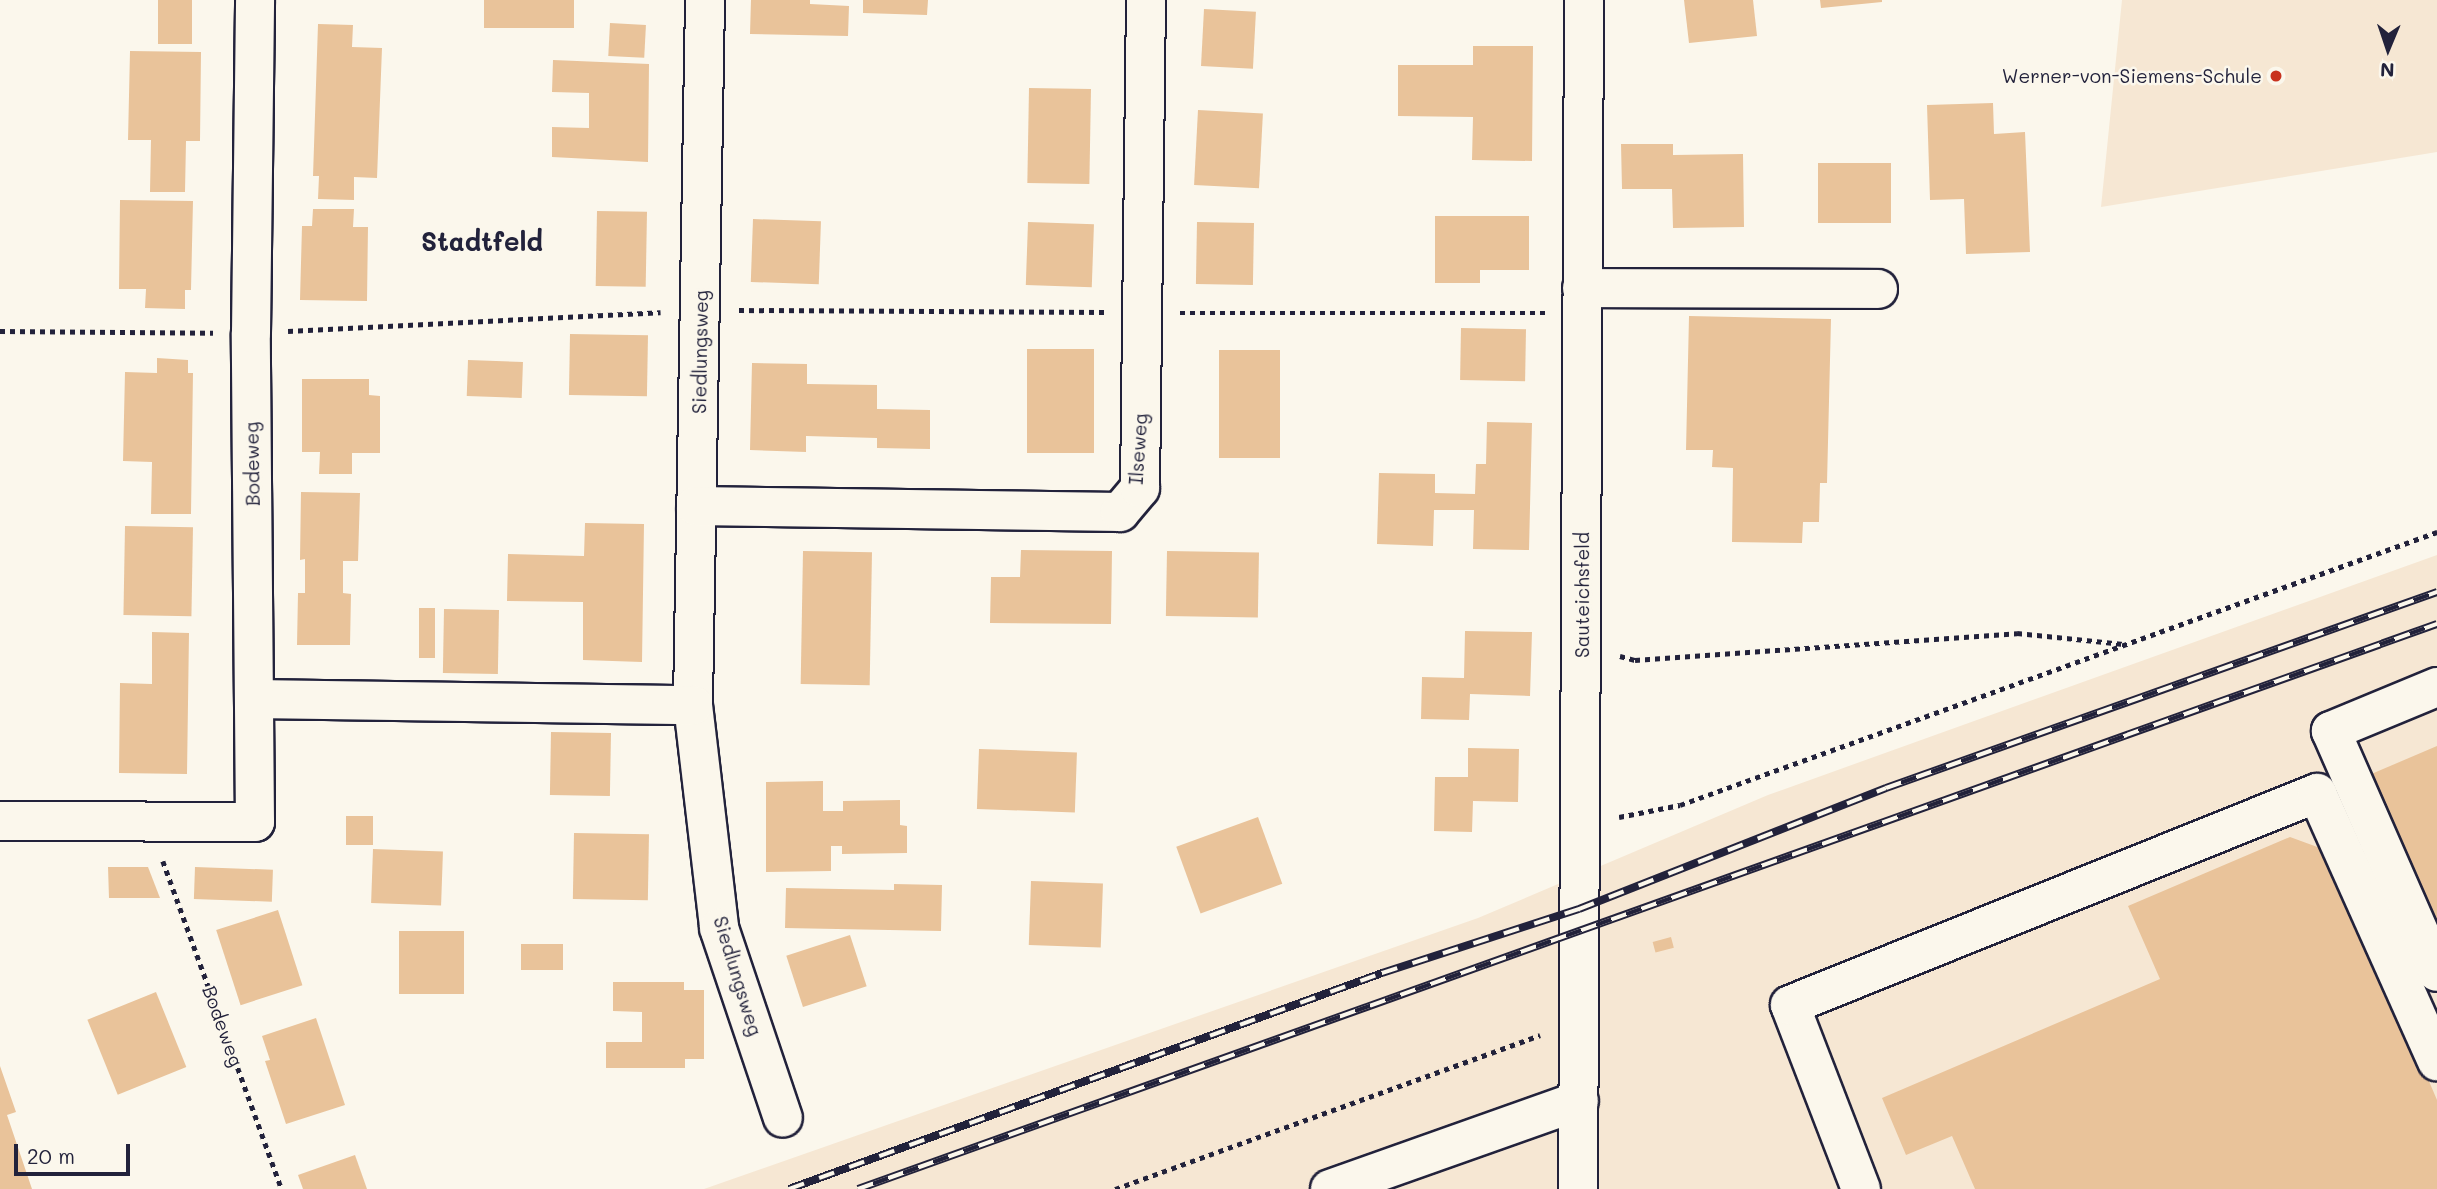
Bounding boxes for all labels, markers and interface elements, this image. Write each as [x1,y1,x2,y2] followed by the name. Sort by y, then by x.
[2353,14,2423,84] north arrow
[2380,58,2395,83] text: N
[2002,65,2262,87] place label: Werner-von-Siemens-Schule
[2268,68,2284,84] marker: Werner-von-Siemens-Schule
[421,226,543,258] district label: Stadtfeld
[688,290,712,414] street label: Siedlungsweg
[1124,412,1152,486] street label: Ilseweg
[240,422,264,506] street label: Bodeweg
[1571,532,1593,658] street label: Sauteichsfeld
[709,913,767,1039] street label: Siedlungsweg
[198,982,248,1070] street label: Bodeweg
[18,1130,133,1174] scale bar
[27,1142,75,1169] text: 20 m

